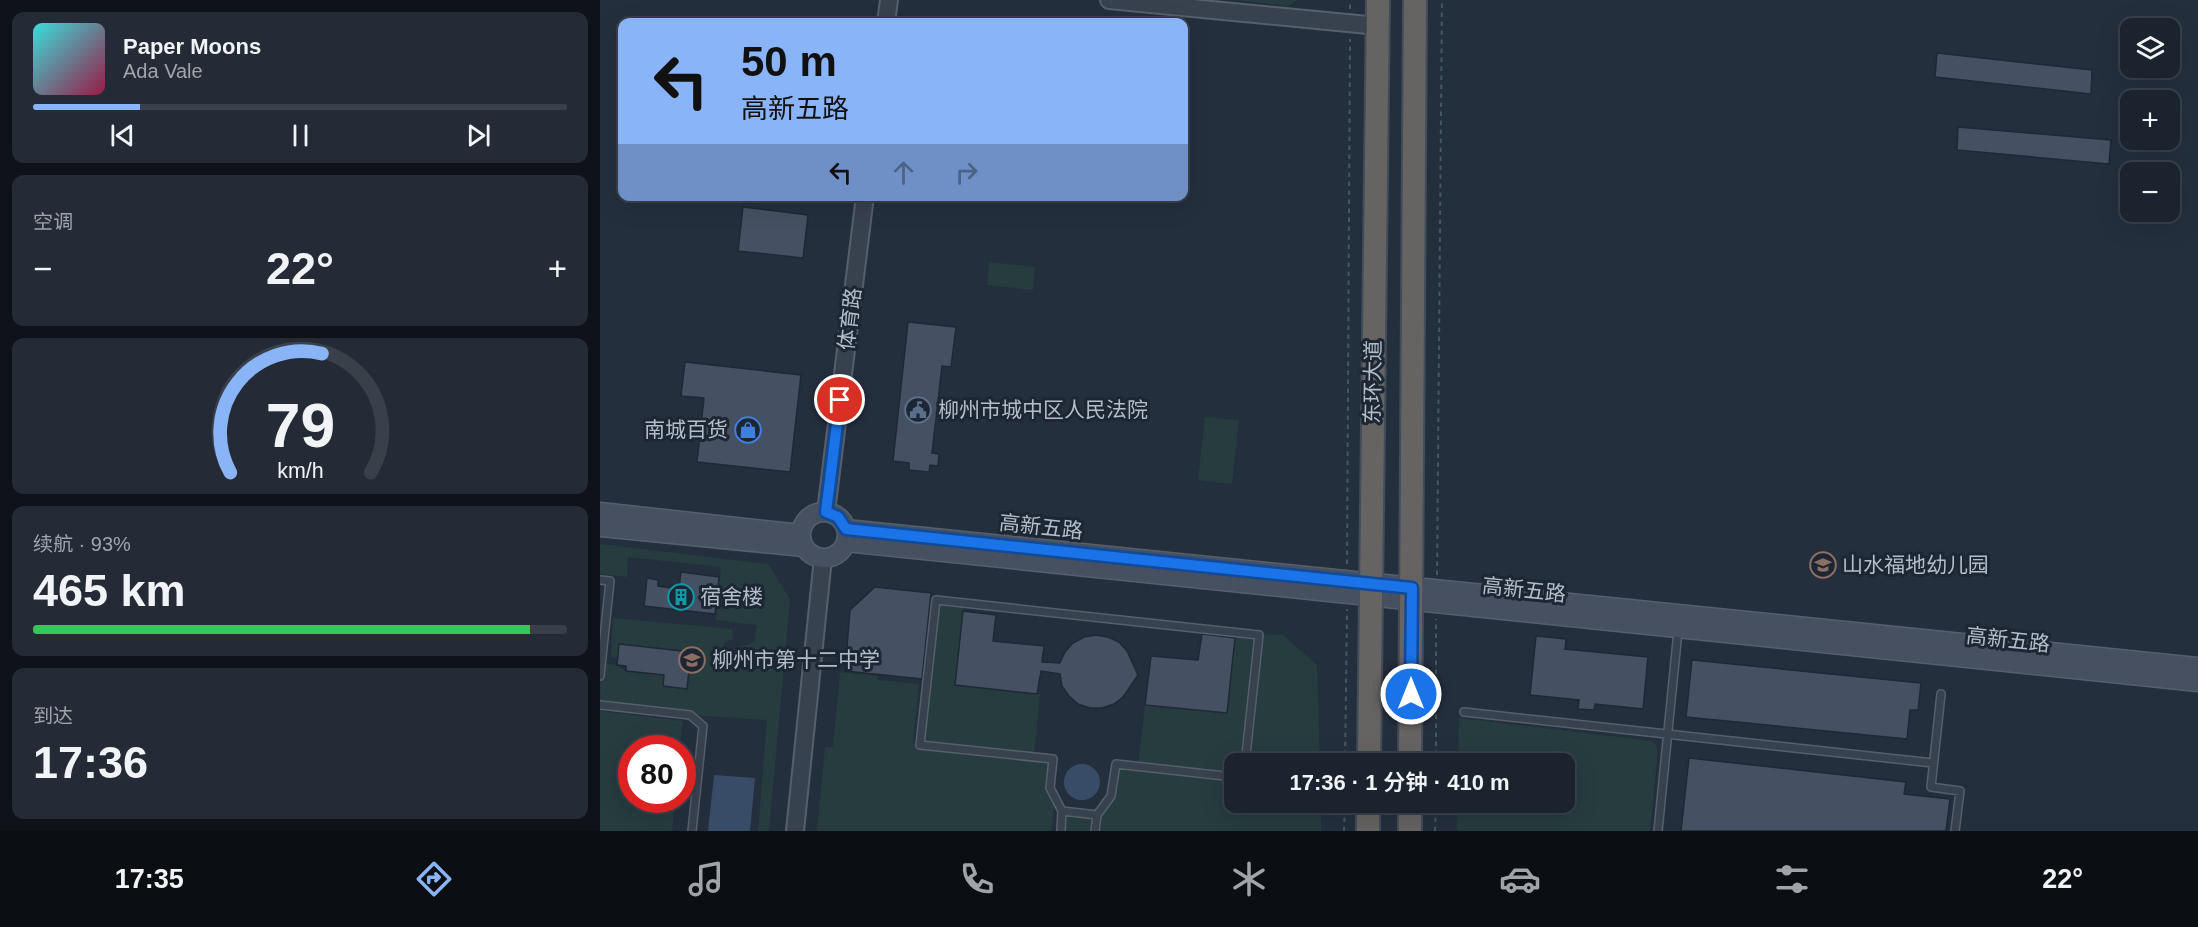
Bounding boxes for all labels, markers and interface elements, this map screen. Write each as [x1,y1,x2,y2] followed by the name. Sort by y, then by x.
[2120,18,2180,222] map controls
[2120,18,2180,78] button: layers
[123,34,261,59] text: Paper Moons
[741,38,837,85] text: 50 m
[642,42,720,120] icon: left
[123,60,203,82] text: Ada Vale
[2120,90,2180,150] button: +
[741,94,849,124] text: 高新五路
[106,119,139,152] icon: previous
[284,119,317,152] icon: pause
[462,119,495,152] icon: next
[824,156,857,189] icon: left
[887,156,920,189] icon: ahead
[950,156,983,189] icon: right
[2120,162,2180,222] button: −
[33,211,73,233] text: 空调
[266,243,334,294] text: 22°
[33,250,52,287] text: −
[548,250,567,287] text: +
[834,286,865,352] street label: 体育路
[1360,340,1385,424] street label: 东环大道
[814,374,865,425] pin
[823,383,856,416] icon: arrive
[265,391,335,460] text: 79
[903,395,933,425] public building icon: 柳州市城中区人民法院
[938,398,1148,421] place label: 柳州市城中区人民法院
[733,415,763,445] shop icon: 南城百货
[644,418,728,441] place label: 南城百货
[277,459,323,483] text: km/h
[998,511,1084,542] street label: 高新五路
[33,533,131,555] text: 续航 · 93%
[1808,550,1838,580] school or university icon: 山水福地幼儿园
[1842,553,1989,576] place label: 山水福地幼儿园
[33,565,186,616] text: 465 km
[1481,574,1567,605] street label: 高新五路
[666,582,696,612] building icon: 宿舍楼
[700,585,763,608] place label: 宿舍楼
[1965,624,2051,655] street label: 高新五路
[677,645,707,675] school or university icon: 柳州市第十二中学
[712,648,880,671] place label: 柳州市第十二中学
[1379,662,1443,726] position arrow
[33,705,73,727] text: 到达
[618,735,696,813] speed limit sign: 80
[33,737,148,788] text: 17:36
[1289,770,1510,795] text: 17:36 · 1 分钟 · 410 m
[413,858,455,900] icon: directions
[685,858,727,900] icon: music
[956,858,998,900] icon: phone
[1228,858,1270,900] icon: climate
[1499,858,1541,900] icon: car
[1771,858,1813,900] icon: filters
[115,864,184,894] text: 17:35
[2042,864,2083,894] text: 22°

